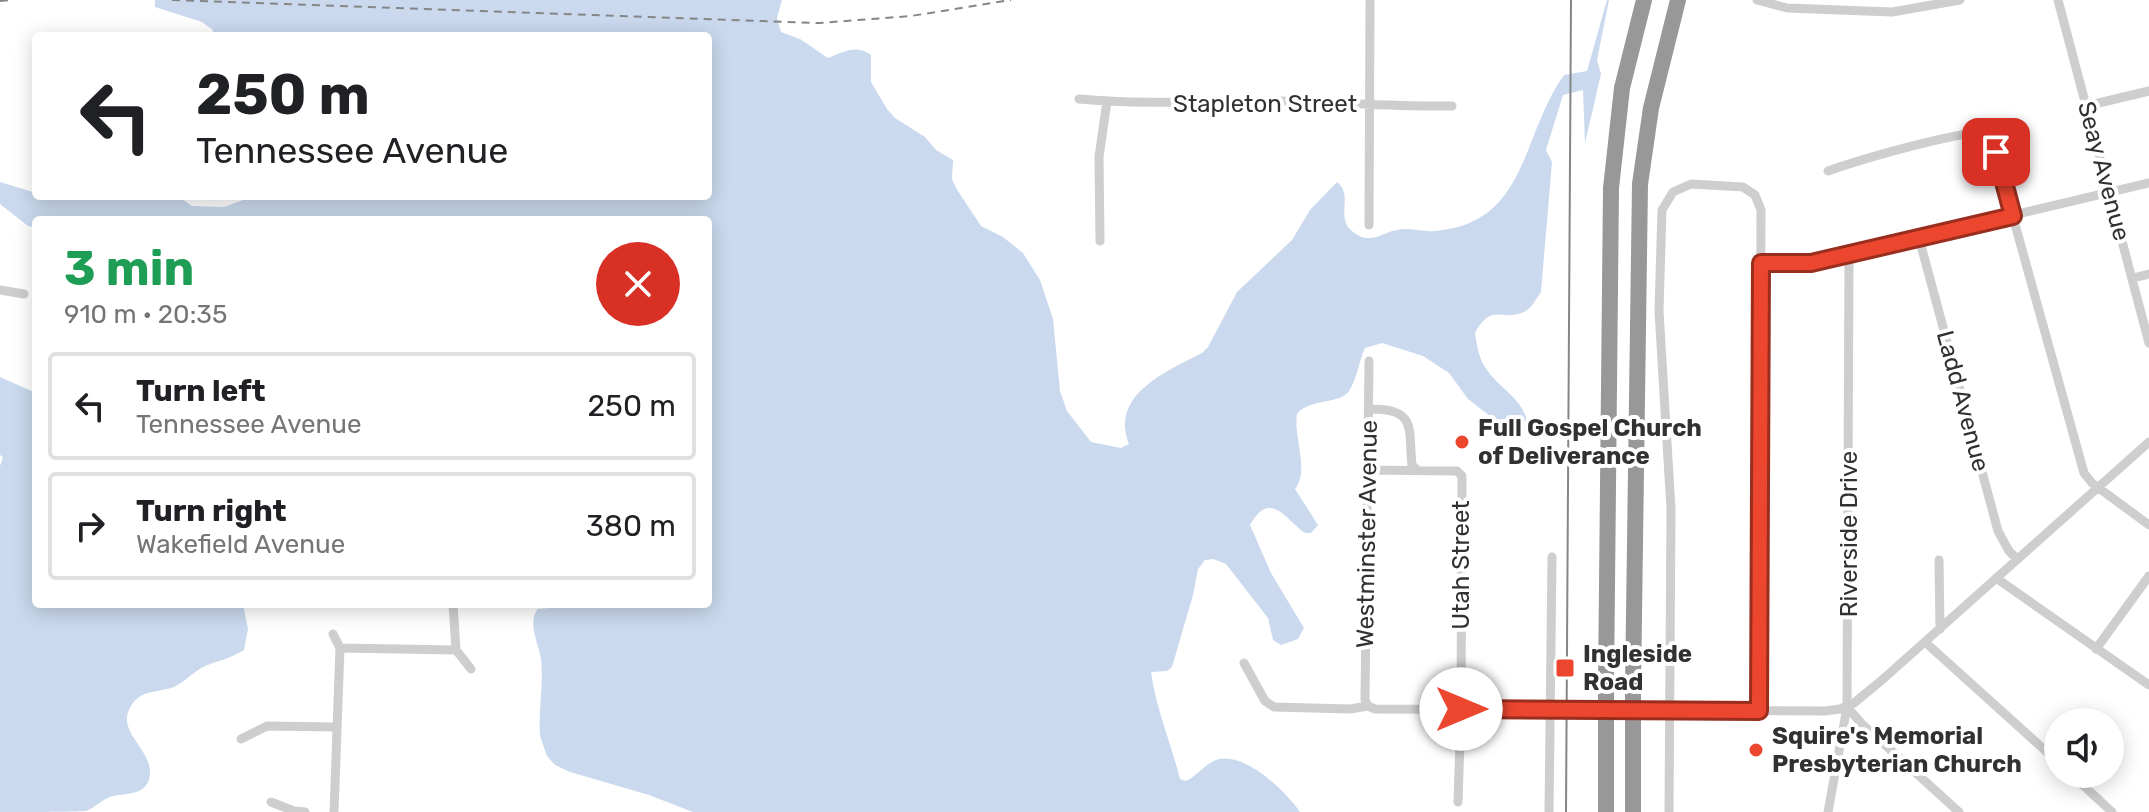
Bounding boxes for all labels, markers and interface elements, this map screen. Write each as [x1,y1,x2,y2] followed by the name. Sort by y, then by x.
[196,62,370,128] text: 250 m
[64,64,168,168] icon: left
[1173,90,1357,118] street label: Stapleton Street
[2072,98,2136,244] street label: Seay Avenue
[1962,118,2030,186] pin
[196,129,508,172] text: Tennessee Avenue
[1974,130,2018,174] icon: arrive
[64,240,194,297] text: 3 min
[596,242,680,326] button: close
[64,299,227,330] text: 910 m · 20:35
[1931,328,1995,474] street label: Ladd Avenue
[136,373,266,409] text: Turn left
[68,384,112,428] icon: left
[588,388,676,424] text: 250 m
[136,409,362,440] text: Tennessee Avenue
[1478,414,1702,470] place label: Full Gospel Church of Deliverance
[1351,420,1383,648] street label: Westminster Avenue
[1453,433,1471,451] marker: Full Gospel Church of Deliverance
[1835,451,1863,617] street label: Riverside Drive
[136,493,287,529] text: Turn right
[1447,500,1475,630] street label: Utah Street
[68,504,112,548] icon: right
[586,508,676,544] text: 380 m
[136,529,345,560] text: Wakefield Avenue
[1583,640,1692,696] place label: Ingleside Road
[1554,657,1576,679] marker: Ingleside Road
[1419,667,1503,751] position arrow
[2044,708,2124,788] map controls
[2044,708,2124,788] button: sound
[1772,722,2022,778] place label: Squire's Memorial Presbyterian Church
[1747,741,1765,759] marker: Squire's Memorial Presbyterian Church

